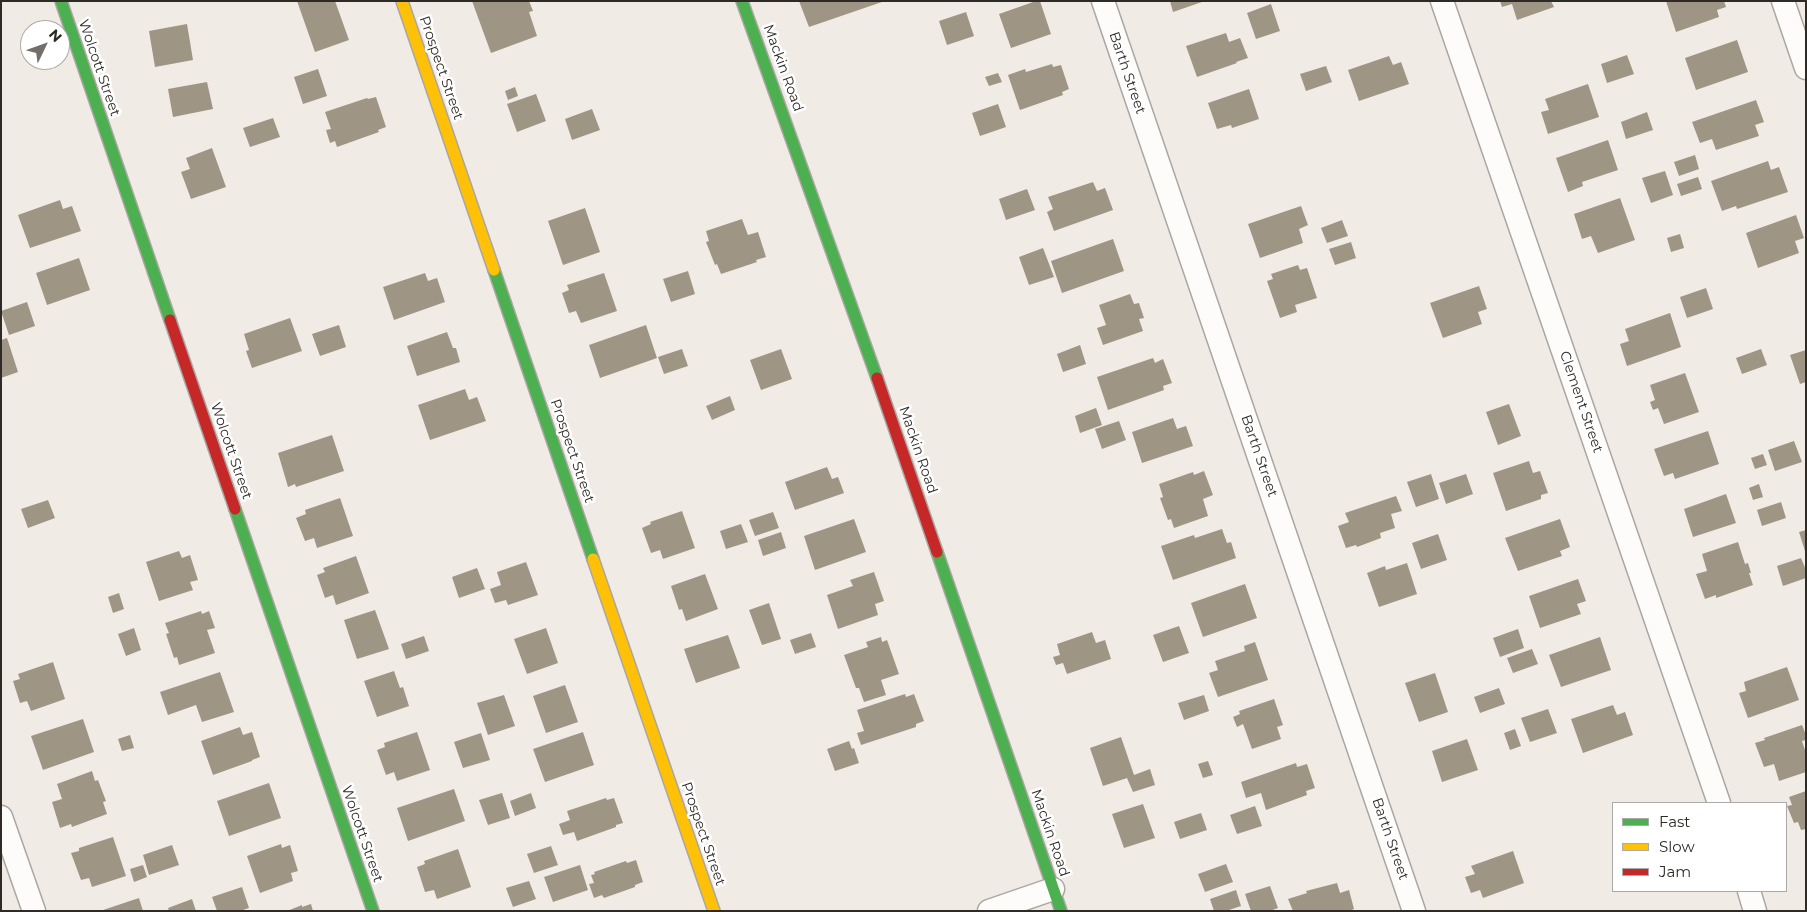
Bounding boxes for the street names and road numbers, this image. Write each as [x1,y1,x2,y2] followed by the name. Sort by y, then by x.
[415,14,467,122] street label: Prospect Street
[75,18,123,118] street label: Wolcott Street
[759,22,807,114] street label: Mackin Road
[1105,30,1149,116] street label: Barth Street
[1556,349,1606,455] street label: Clement Street
[546,397,598,505] street label: Prospect Street
[207,401,255,501] street label: Wolcott Street
[895,404,941,496] street label: Mackin Road
[1237,413,1281,499] street label: Barth Street
[677,780,729,888] street label: Prospect Street
[338,784,386,884] street label: Wolcott Street
[1027,787,1073,879] street label: Mackin Road
[1368,796,1412,882] street label: Barth Street

